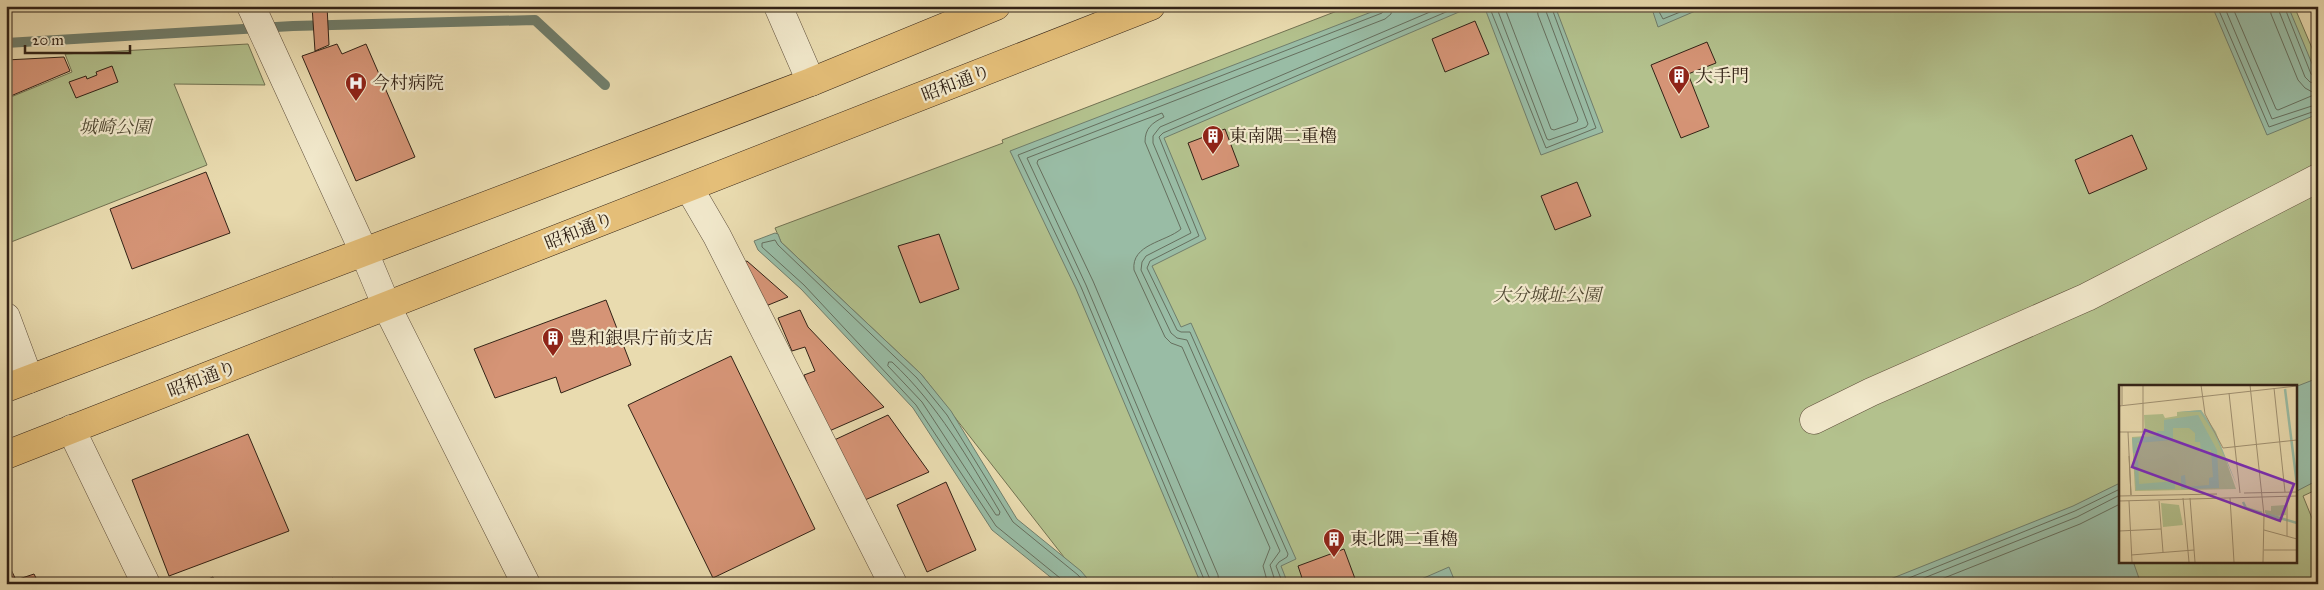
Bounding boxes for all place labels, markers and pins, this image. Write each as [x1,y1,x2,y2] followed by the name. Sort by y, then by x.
[1667,64,1691,95] building icon: 大手門
[1695,65,1749,87] place label: 大手門
[344,71,368,102] hospital icon: 今村病院
[372,72,444,94] place label: 今村病院
[1201,124,1225,155] building icon: 東南隅二重櫓
[1229,125,1337,147] place label: 東南隅二重櫓
[541,326,565,357] building icon: 豊和銀県庁前支店
[569,327,713,349] place label: 豊和銀県庁前支店
[1322,527,1346,558] building icon: 東北隅二重櫓
[1350,528,1458,550] place label: 東北隅二重櫓

